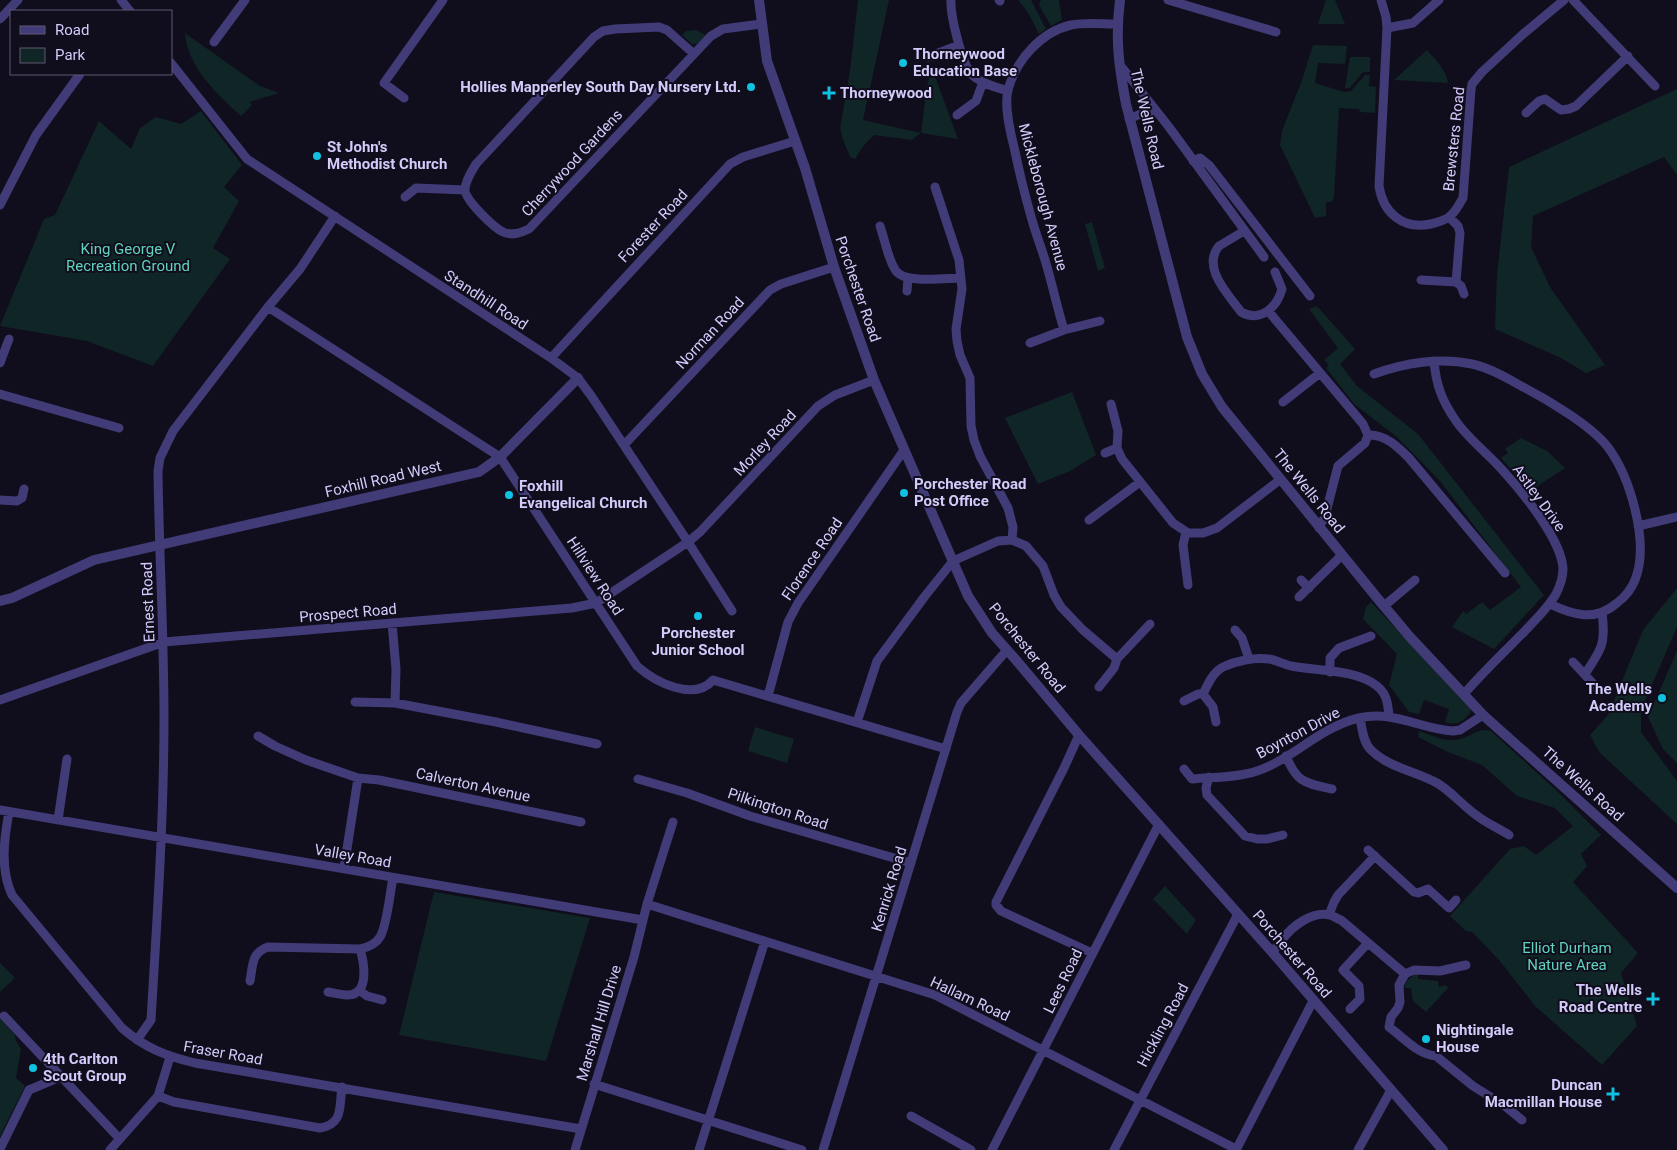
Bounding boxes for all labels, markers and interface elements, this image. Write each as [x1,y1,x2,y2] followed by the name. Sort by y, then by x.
[10,10,172,75] legend
[55,21,89,39] text: Road
[913,45,1017,80] place label: Thorneywood Education Base
[55,46,86,64] text: Park
[897,57,909,69] marker: Thorneywood Education Base
[1127,67,1167,171] street label: The Wells Road
[460,78,741,96] place label: Hollies Mapperley South Day Nursery Ltd.
[745,81,757,93] marker: Hollies Mapperley South Day Nursery Ltd.
[840,84,932,102] place label: Thorneywood
[822,86,836,100] marker: Thorneywood
[1440,86,1468,192] street label: Brewsters Road
[518,106,626,220] street label: Cherrywood Gardens
[1015,121,1071,273] street label: Mickleborough Avenue
[327,138,447,173] place label: St John's Methodist Church
[311,150,323,162] marker: St John's Methodist Church
[615,186,691,266] street label: Forester Road
[831,234,885,344] street label: Porchester Road
[66,240,190,275] park label: King George V Recreation Ground
[441,266,531,334] street label: Standhill Road
[672,293,748,373] street label: Norman Road
[730,406,800,480] street label: Morley Road
[1270,445,1348,537] street label: The Wells Road
[323,457,443,501] street label: Foxhill Road West
[1509,461,1569,535] street label: Astley Drive
[914,475,1026,510] place label: Porchester Road Post Office
[519,477,648,512] place label: Foxhill Evangelical Church
[898,487,910,499] marker: Porchester Road Post Office
[503,489,515,501] marker: Foxhill Evangelical Church
[778,514,846,604] street label: Florence Road
[563,533,627,619] street label: Hillview Road
[138,561,158,643] street label: Ernest Road
[985,599,1069,697] street label: Porchester Road
[298,600,398,626] street label: Prospect Road
[692,610,704,622] marker: Porchester Junior School
[651,624,745,659] place label: Porchester Junior School
[1586,680,1652,715] place label: The Wells Academy
[1656,692,1668,704] marker: The Wells Academy
[1253,703,1343,763] street label: Boynton Drive
[1539,743,1627,825] street label: The Wells Road
[414,764,532,806] street label: Calverton Avenue
[726,784,830,834] street label: Pilkington Road
[313,840,393,872] street label: Valley Road
[868,844,910,934] street label: Kenrick Road
[1249,906,1335,1002] street label: Porchester Road
[1522,939,1612,974] park label: Elliot Durham Nature Area
[1040,946,1086,1016] street label: Lees Road
[573,963,625,1083] street label: Marshall Hill Drive
[927,973,1013,1025] street label: Hallam Road
[1133,980,1193,1070] street label: Hickling Road
[1559,981,1642,1016] place label: The Wells Road Centre
[1646,992,1660,1006] marker: The Wells Road Centre
[1436,1021,1514,1056] place label: Nightingale House
[1420,1033,1432,1045] marker: Nightingale House
[182,1037,264,1069] street label: Fraser Road
[43,1050,127,1085] place label: 4th Carlton Scout Group
[27,1062,39,1074] marker: 4th Carlton Scout Group
[1485,1076,1602,1111] place label: Duncan Macmillan House
[1606,1087,1620,1101] marker: Duncan Macmillan House

